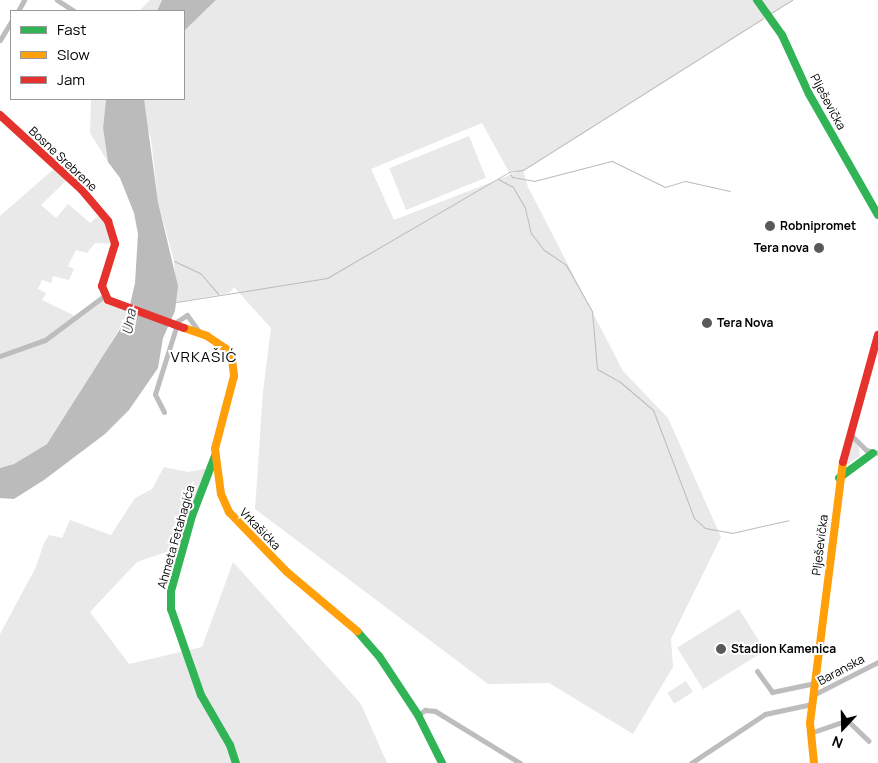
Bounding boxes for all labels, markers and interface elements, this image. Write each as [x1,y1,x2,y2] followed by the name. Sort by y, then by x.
[10,10,185,100] legend
[57,19,86,40] text: Fast
[57,44,90,65] text: Slow
[57,69,85,90] text: Jam
[807,72,849,132] street label: Plješevička
[26,124,100,194] street label: Bosne Srebrene
[780,219,856,233] place label: Robnipromet
[764,220,776,232] marker: Robnipromet
[754,241,809,255] place label: Tera nova
[813,242,825,254] marker: Tera nova
[118,308,140,336] water label: Una
[717,316,773,330] place label: Tera Nova
[701,317,713,329] marker: Tera Nova
[170,348,238,366] district label: VRKAŠIĆ
[154,484,198,590] street label: Ahmeta Fetahagića
[237,505,283,553] street label: Vrkašićka
[809,514,831,576] street label: Plješevička
[731,642,836,656] place label: Stadion Kamenica
[715,643,727,655] marker: Stadion Kamenica
[815,652,867,688] street label: Baranska
[818,703,868,753] north arrow
[829,732,846,753] text: N

